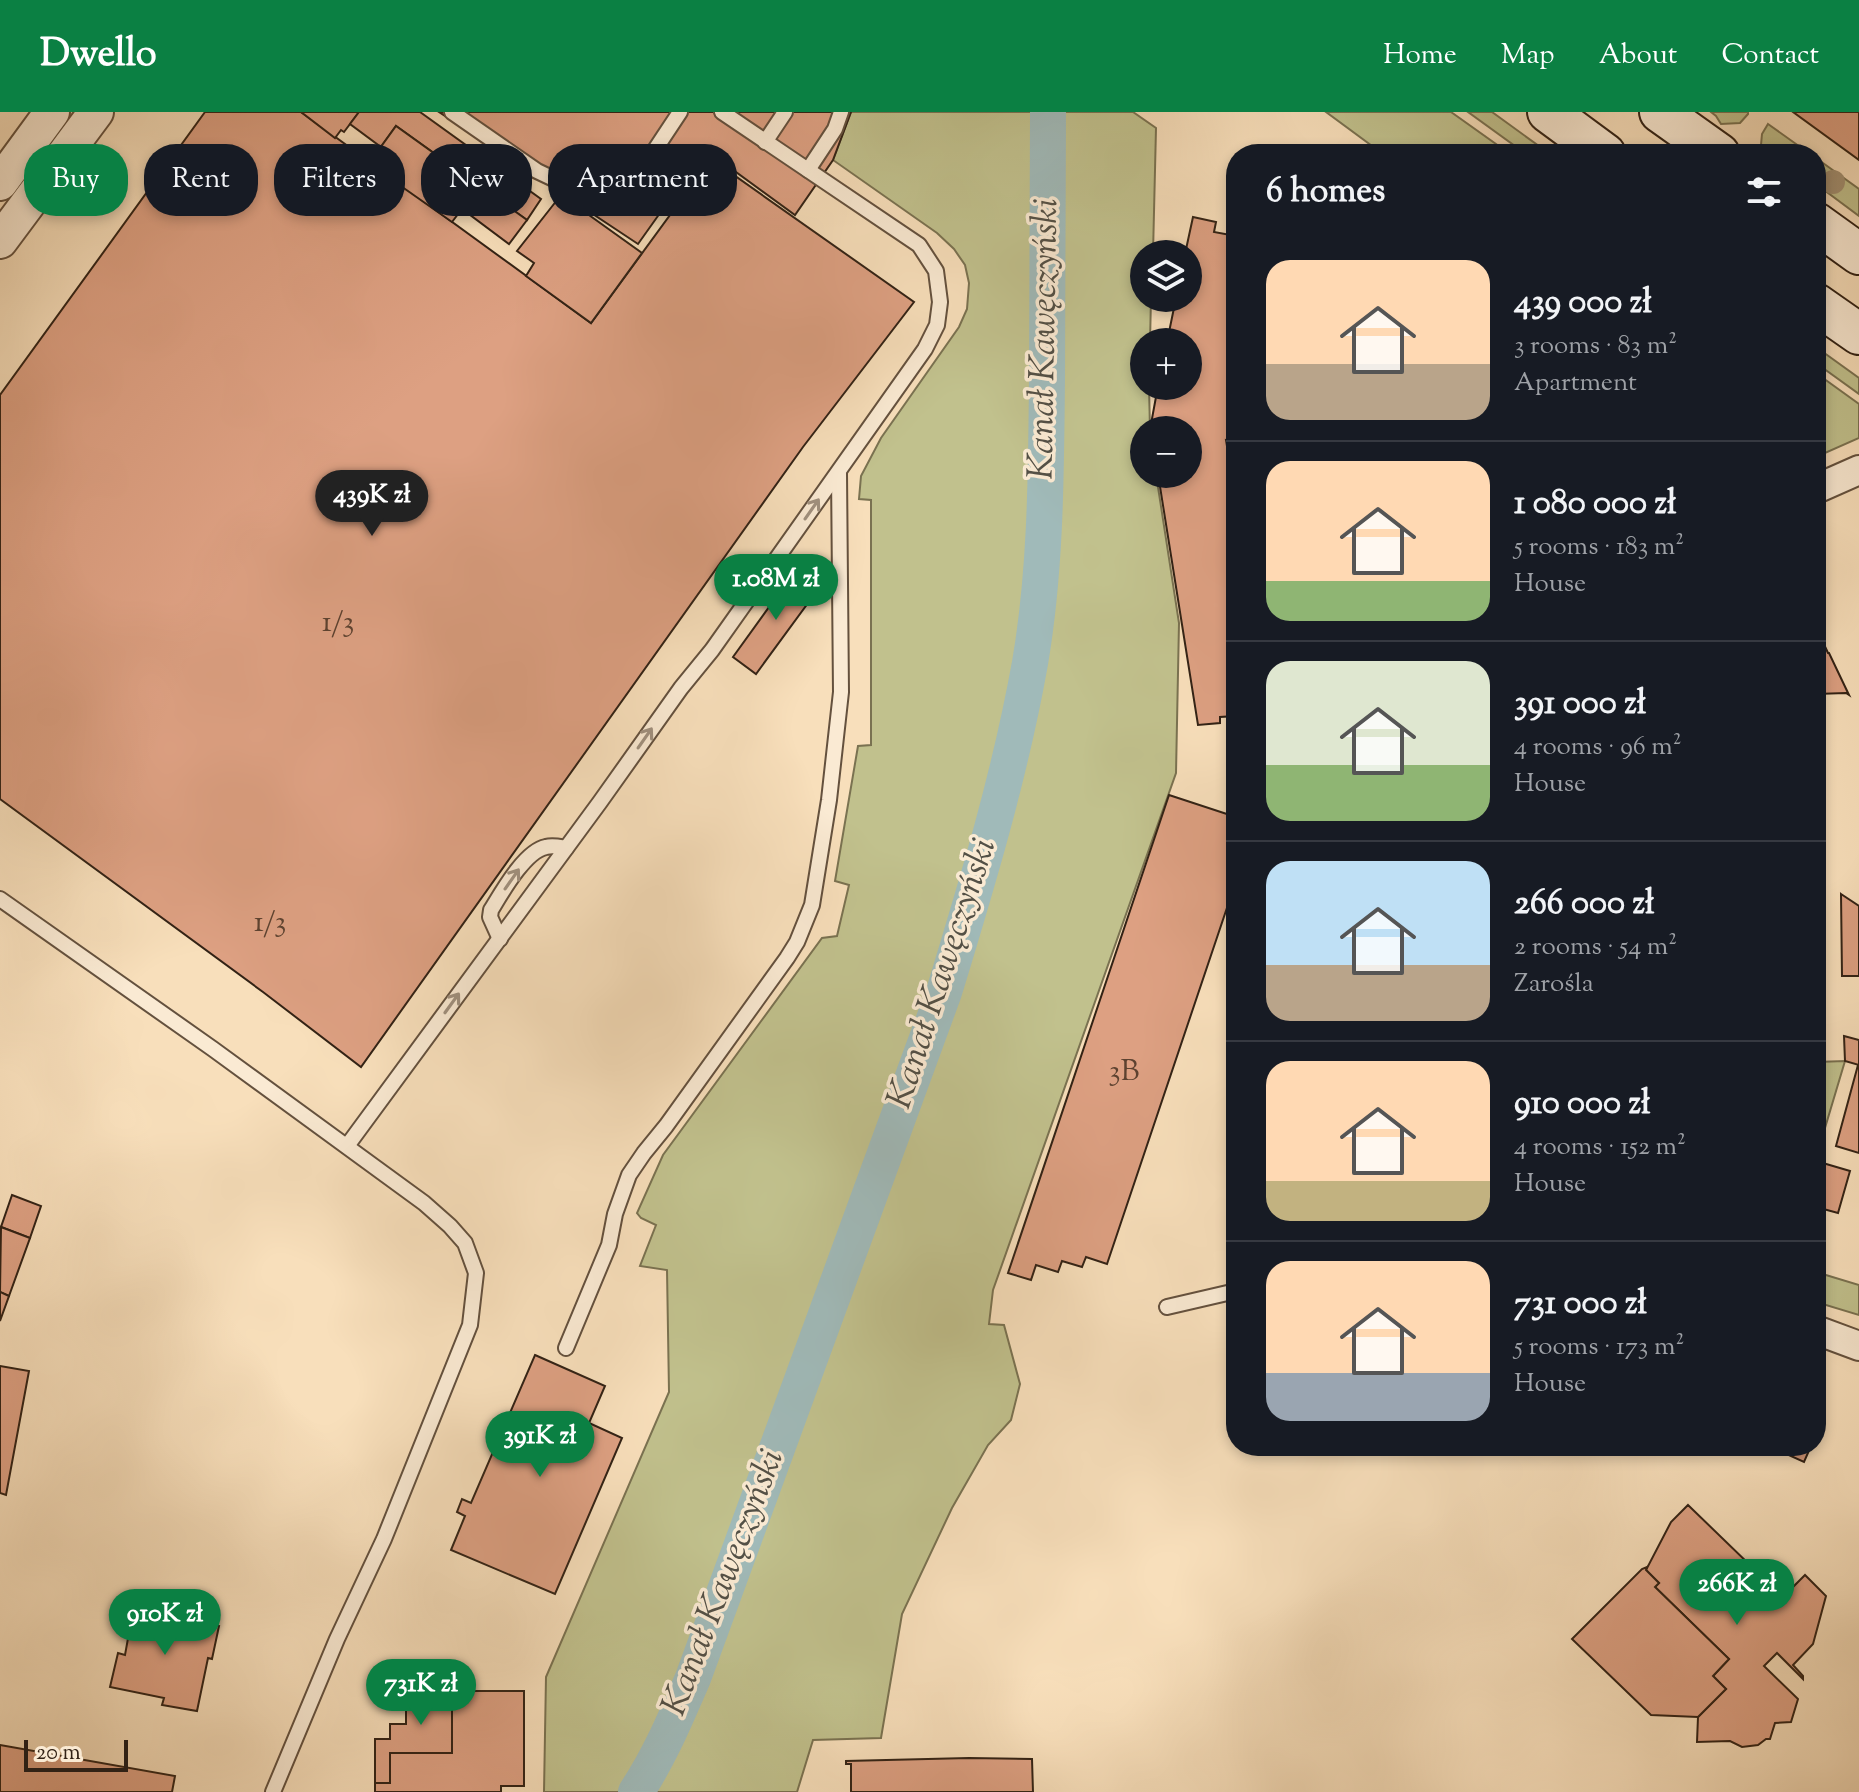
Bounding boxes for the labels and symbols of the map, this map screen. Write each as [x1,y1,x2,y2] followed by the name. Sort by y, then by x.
[1017,198,1073,480] water label: Kanał Kawęczyński
[298,470,446,538] pin: 439K zł
[803,499,820,521] one-way arrow
[693,554,859,622] pin: 1.08M zł
[322,602,354,645] house number: 1/3
[637,728,653,750] one-way arrow
[875,832,1011,1116] water label: Kanał Kawęczyński
[504,868,520,890] one-way arrow
[254,902,286,945] house number: 1/3
[444,993,460,1015] one-way arrow
[1108,1051,1140,1094] house number: 3B
[466,1411,614,1479] pin: 391K zł
[649,1442,799,1724] water label: Kanał Kawęczyński
[1663,1559,1811,1627] pin: 266K zł
[91,1589,239,1657] pin: 910K zł
[347,1659,495,1727] pin: 731K zł
[24,1736,128,1772] scale bar

